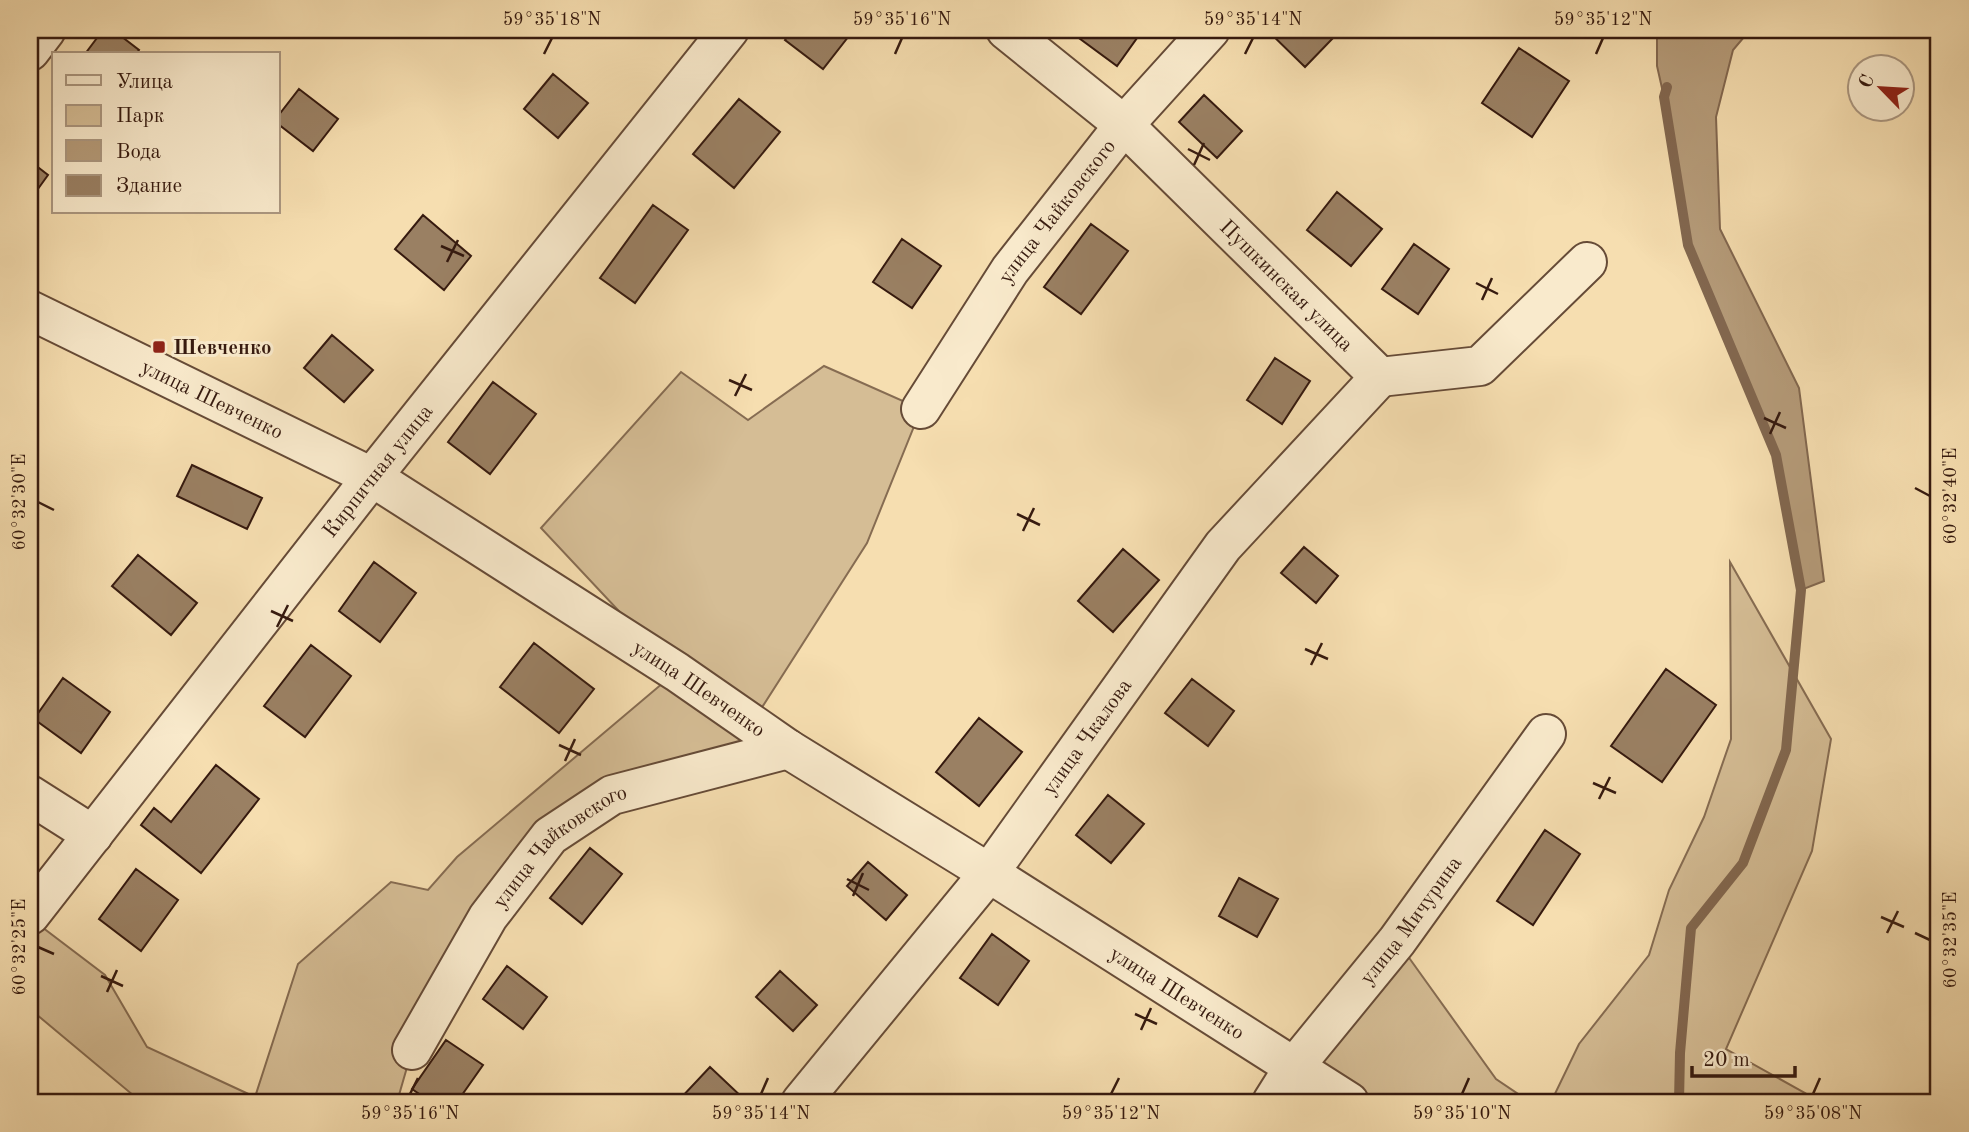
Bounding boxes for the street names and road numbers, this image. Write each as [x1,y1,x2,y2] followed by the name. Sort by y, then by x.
[995,136,1120,288] street label: улица Чайковского
[1215,217,1356,356] street label: Пушкинская улица
[137,357,286,444] street label: улица Шевченко
[320,401,438,542] street label: Кирпичная улица
[628,637,768,742] street label: улица Шевченко
[1039,675,1136,799] street label: улица Чкалова
[490,783,629,913] street label: улица Чайковского
[1357,853,1466,989] street label: улица Мичурина
[1105,944,1248,1045] street label: улица Шевченко

